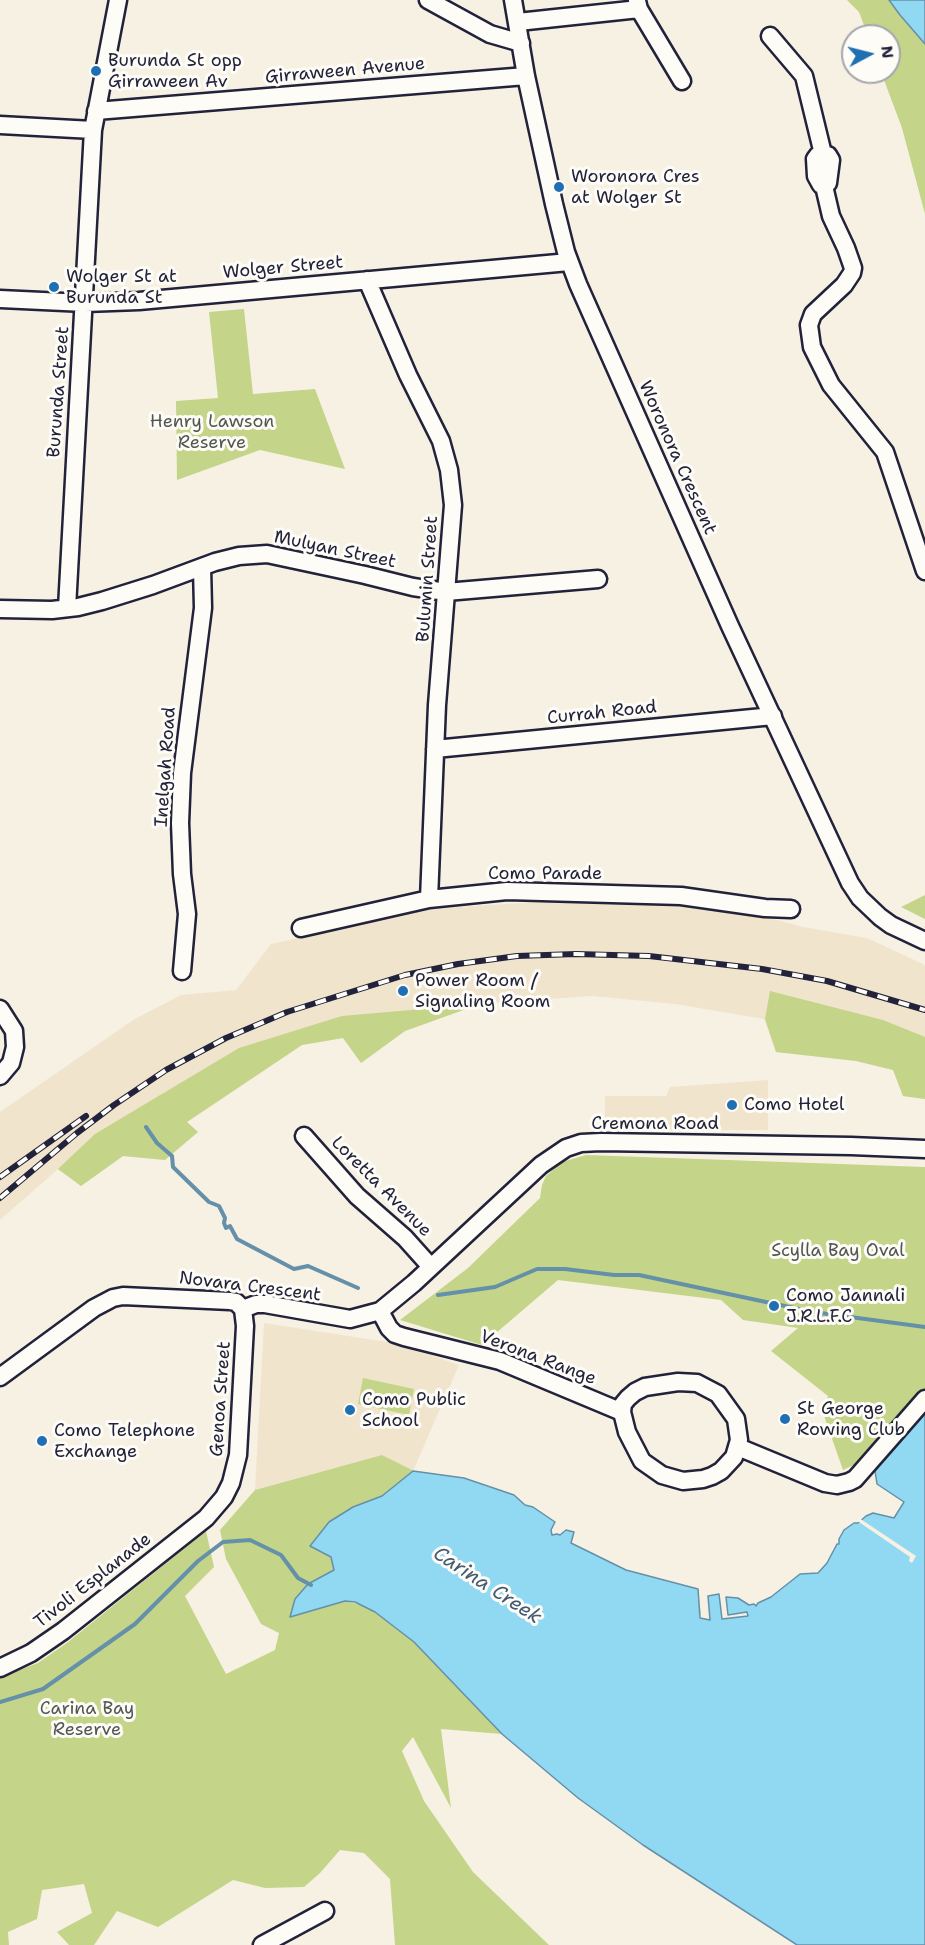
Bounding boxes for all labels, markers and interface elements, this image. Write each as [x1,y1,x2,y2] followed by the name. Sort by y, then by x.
[841,24,901,84] north arrow
[876,44,899,60] text: N
[108,50,242,92] place label: Burunda St opp Girraween Av
[264,53,426,89] street label: Girraween Avenue
[89,64,103,78] marker: Burunda St opp Girraween Av
[571,166,700,208] place label: Woronora Cres at Wolger St
[552,180,566,194] marker: Woronora Cres at Wolger St
[222,252,344,284] street label: Wolger Street
[66,266,177,308] place label: Wolger St at Burunda St
[47,280,61,294] marker: Wolger St at Burunda St
[44,326,74,458] street label: Burunda Street
[633,378,721,538] street label: Woronora Crescent
[150,411,274,454] park label: Henry Lawson Reserve
[413,515,443,643] street label: Bulumin Street
[272,527,398,573] street label: Mulyan Street
[546,697,658,729] street label: Currah Road
[151,706,181,828] street label: Inelgah Road
[488,863,602,885] street label: Como Parade
[415,970,550,1012] place label: Power Room / Signaling Room
[396,984,410,998] marker: Power Room / Signaling Room
[744,1094,845,1116] place label: Como Hotel
[725,1098,739,1112] marker: Como Hotel
[591,1113,719,1135] street label: Cremona Road
[326,1132,436,1242] street label: Loretta Avenue
[771,1240,905,1262] park label: Scylla Bay Oval
[178,1268,322,1306] street label: Novara Crescent
[786,1285,905,1328] place label: Como Jannali J.R.L.F.C
[767,1299,781,1313] marker: Como Jannali J.R.L.F.C
[477,1326,599,1390] street label: Verona Range
[206,1341,236,1457] street label: Genoa Street
[362,1389,466,1432] place label: Como Public School
[797,1398,905,1440] place label: St George Rowing Club
[343,1403,357,1417] marker: Como Public School
[778,1412,792,1426] marker: St George Rowing Club
[54,1420,195,1462] place label: Como Telephone Exchange
[35,1434,49,1448] marker: Como Telephone Exchange
[30,1529,156,1633] street label: Tivoli Esplanade
[428,1542,546,1630] water label: Carina Creek
[40,1698,134,1740] park label: Carina Bay Reserve

